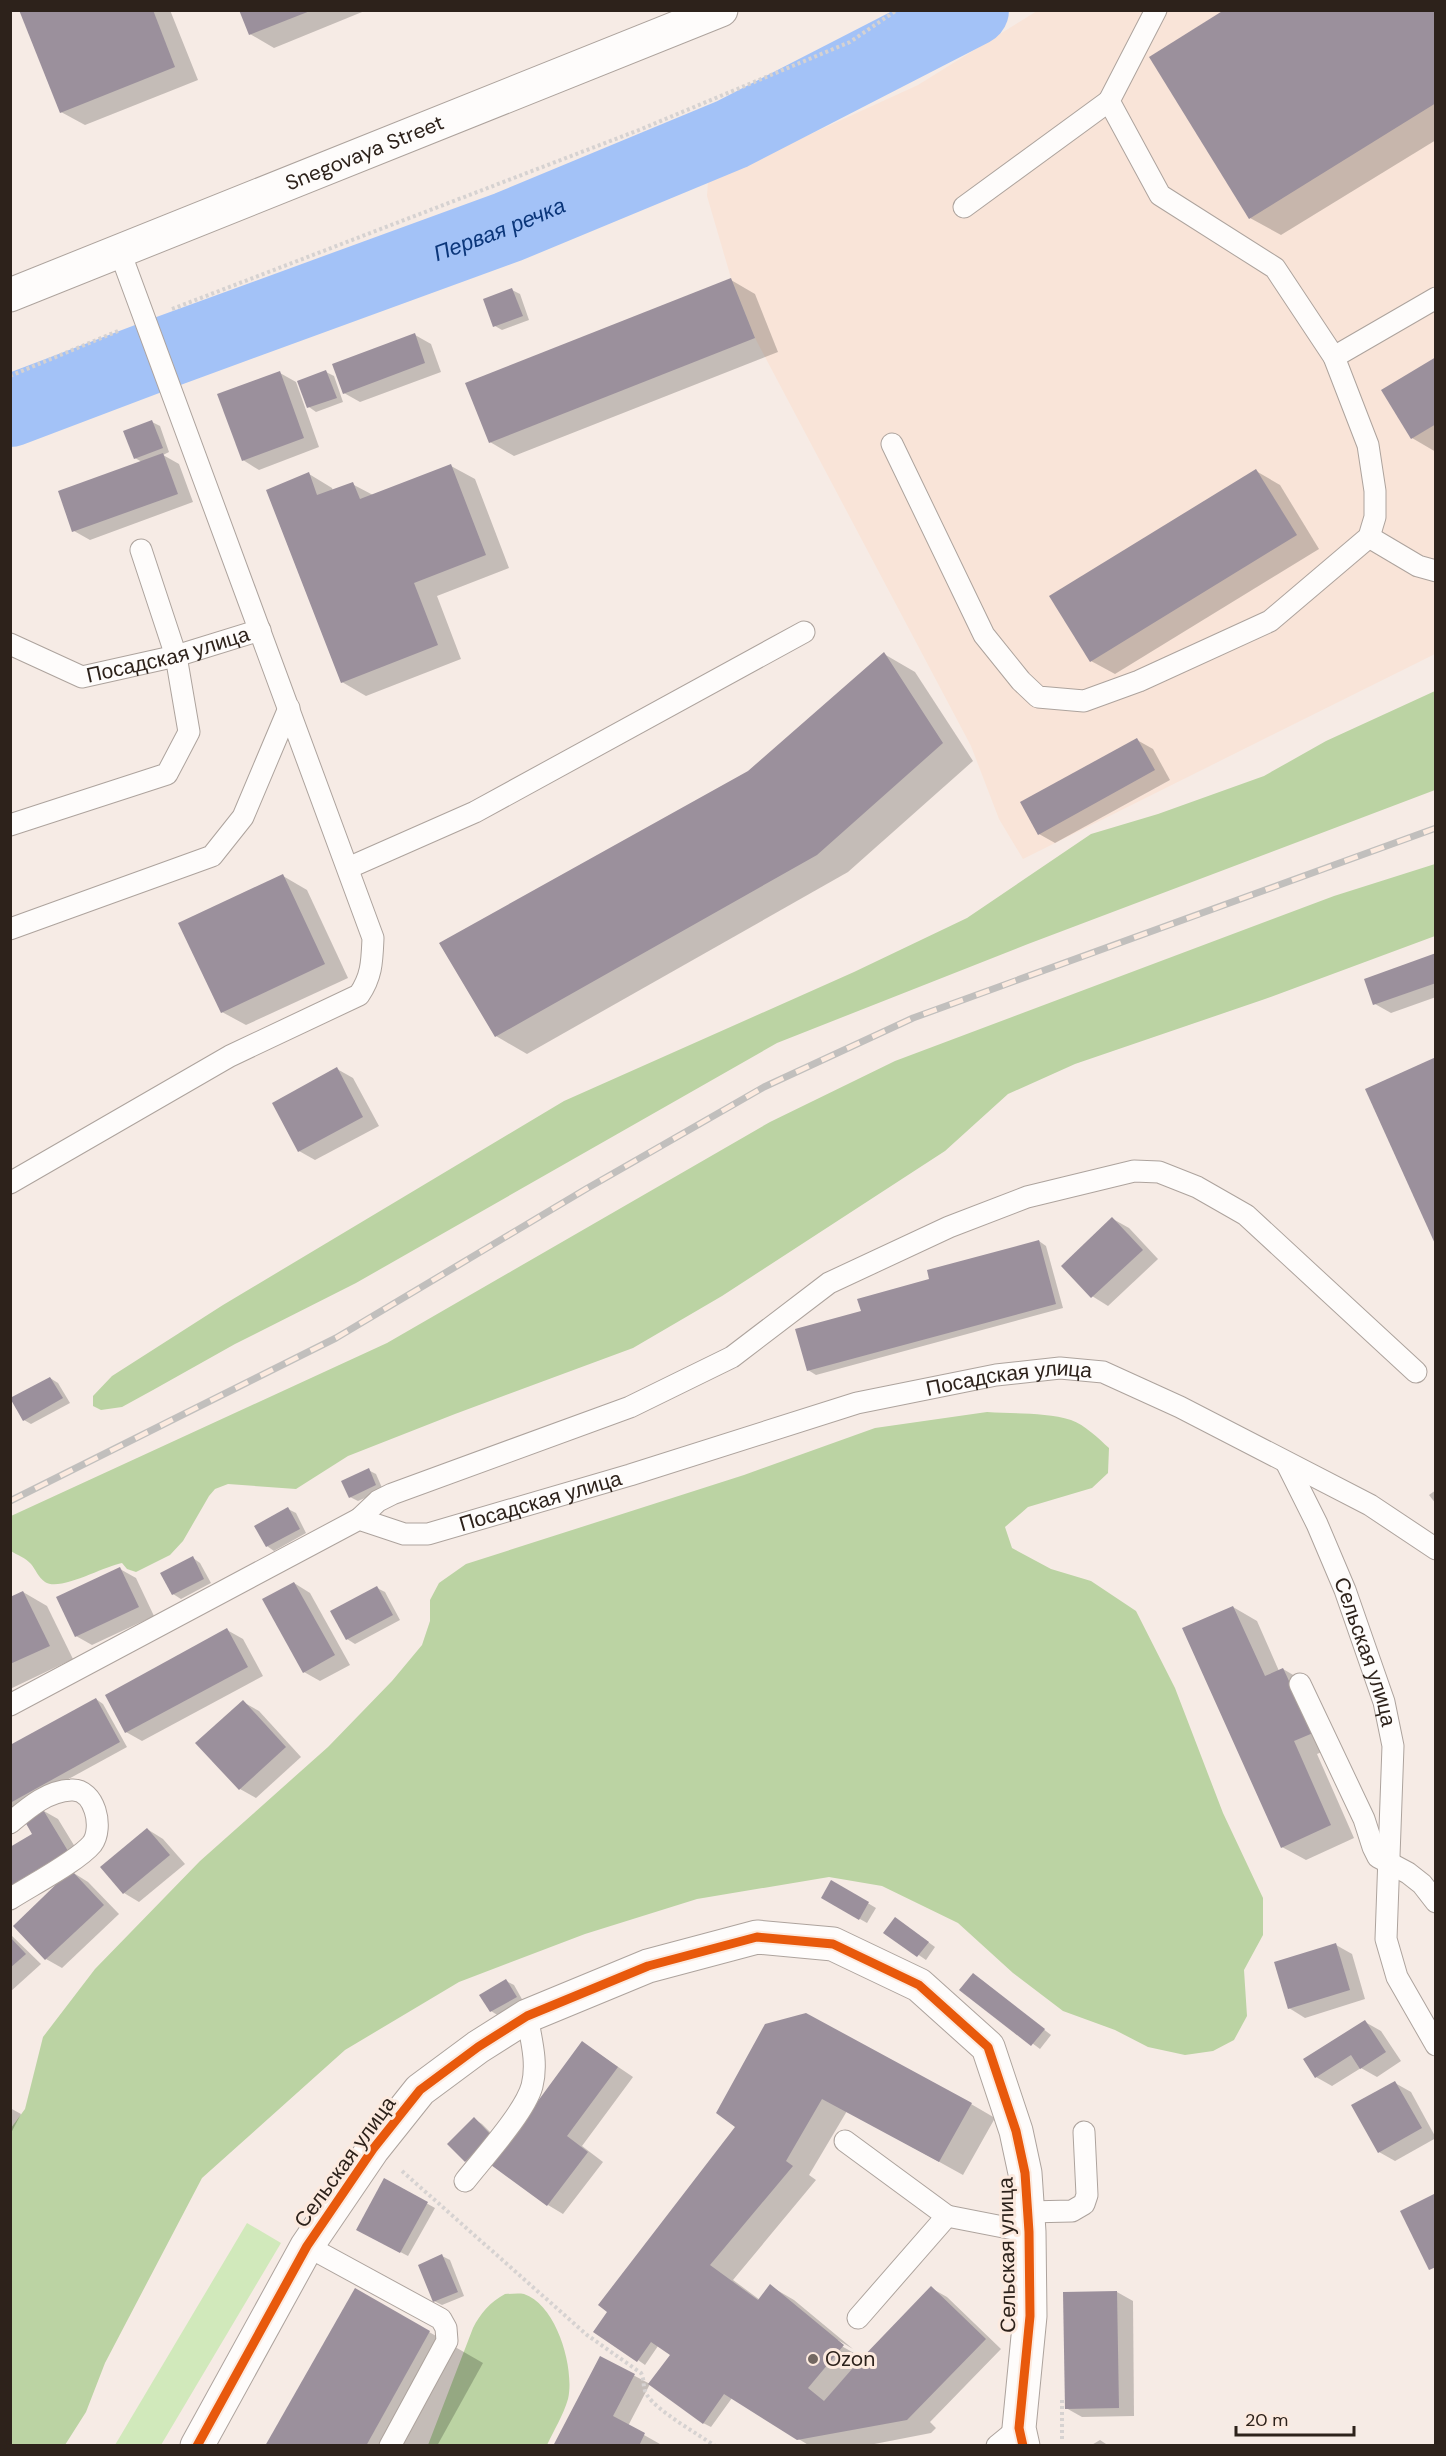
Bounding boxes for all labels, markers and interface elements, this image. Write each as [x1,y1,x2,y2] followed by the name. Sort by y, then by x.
[281,109,448,197] street label: Snegovaya Street
[429,190,570,268] water label: Первая речка
[84,620,253,690] street label: Посадская улица
[923,1354,1094,1403] street label: Посадская улица
[456,1464,625,1538] street label: Посадская улица
[1327,1573,1403,1729] street label: Сельская улица
[288,2090,402,2233] street label: Сельская улица
[992,2177,1022,2333] street label: Сельская улица
[825,2345,875,2373] place label: Ozon
[806,2352,820,2366] marker: Ozon
[1236,2399,1354,2437] scale bar
[1245,2408,1288,2432] text: 20 m

